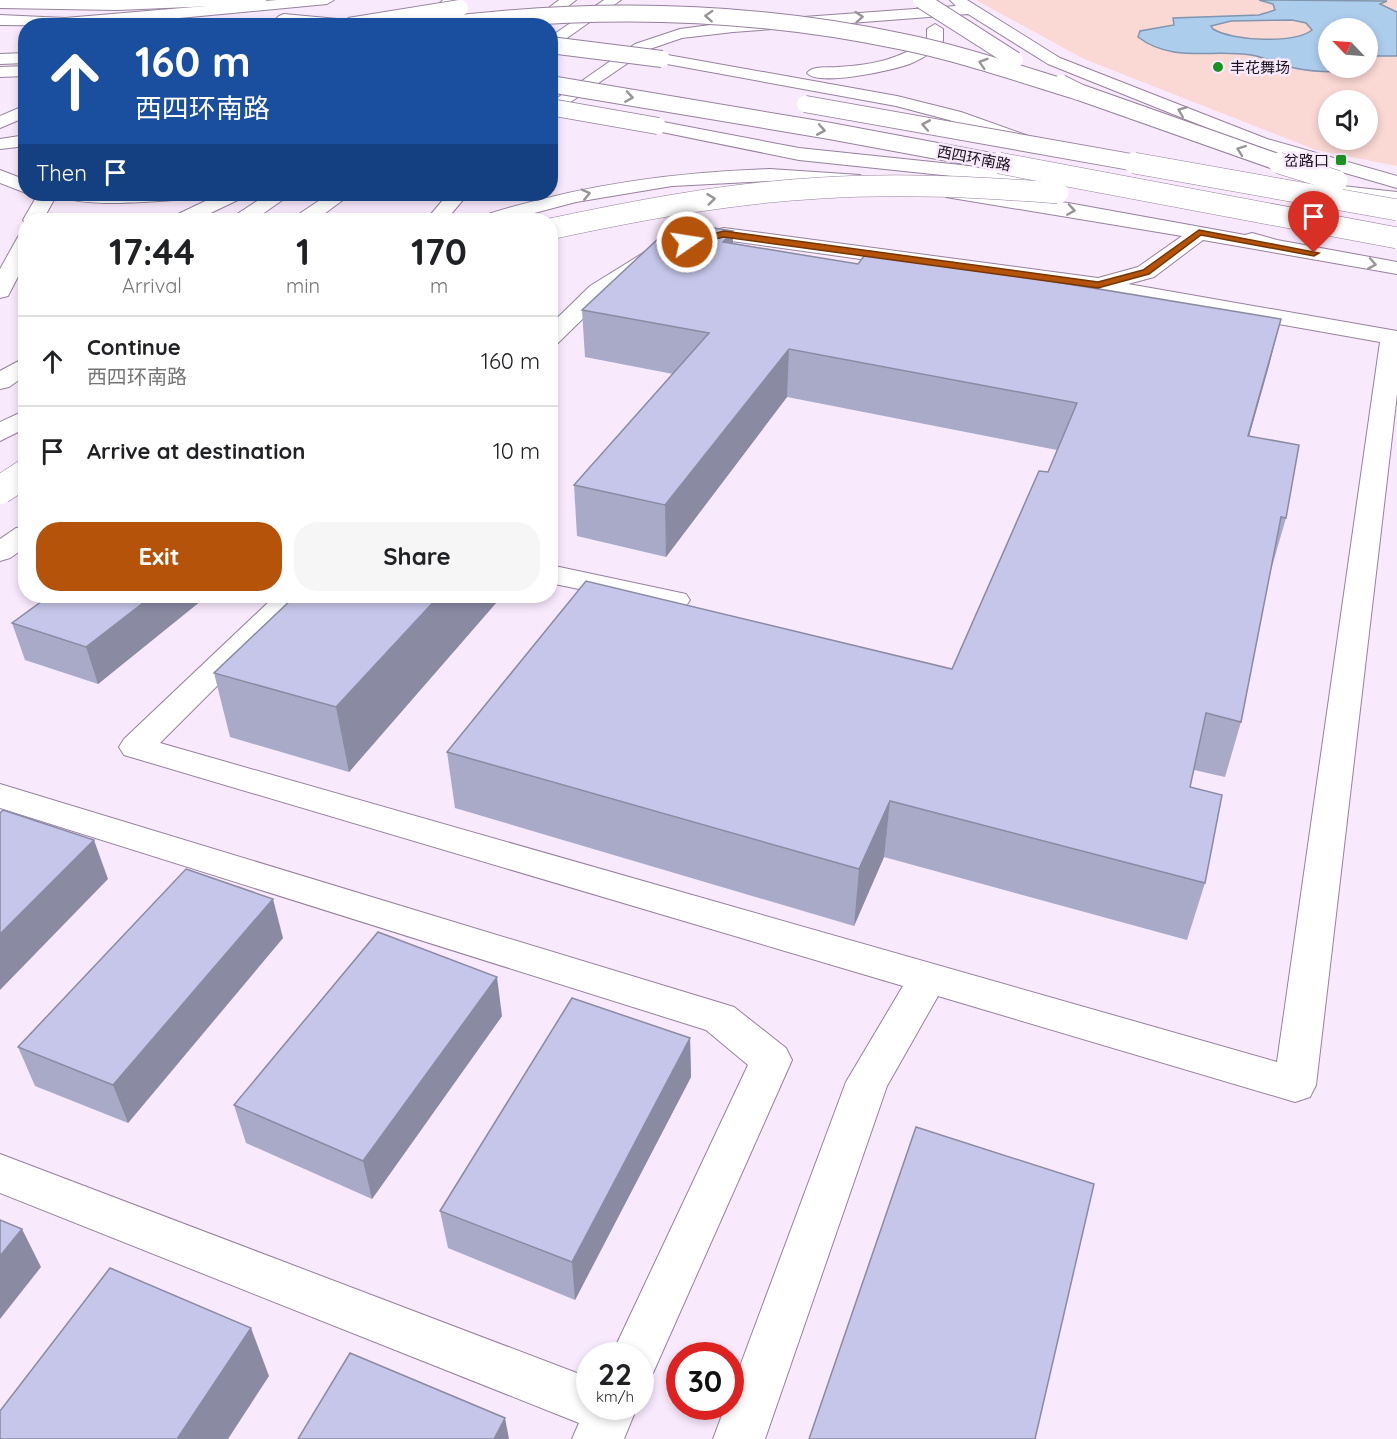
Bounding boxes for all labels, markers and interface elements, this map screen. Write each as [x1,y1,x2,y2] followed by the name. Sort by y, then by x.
[705,9,714,22] one-way arrow
[854,11,863,24] one-way arrow
[1318,18,1378,78] north arrow
[1318,18,1378,150] map controls
[135,35,251,88] text: 160 m
[36,42,114,120] icon: ahead
[978,58,989,70] one-way arrow
[1230,58,1290,77] place label: 丰花舞场
[1211,60,1225,74] marker: 丰花舞场
[1318,90,1378,150] button: sound
[135,91,270,125] text: 西四环南路
[624,91,634,103] one-way arrow
[1177,106,1188,119] one-way arrow
[921,119,931,132] one-way arrow
[817,123,826,135] one-way arrow
[935,142,1013,174] street label: 西四环南路
[1236,144,1247,157] one-way arrow
[1284,151,1329,170] place label: 岔路口
[1334,153,1348,167] marker: 岔路口
[99,156,132,189] icon: arrive
[36,159,87,187] text: Then
[581,189,591,202] one-way arrow
[1288,191,1339,253] pin
[707,193,716,206] one-way arrow
[1297,200,1330,233] icon: arrive
[1066,203,1076,216] one-way arrow
[655,210,719,274] position arrow
[109,229,195,274] text: 17:44
[296,229,310,274] text: 1
[411,229,467,274] text: 170
[1367,257,1377,270] one-way arrow
[122,273,182,298] text: Arrival
[286,273,320,298] text: min
[430,273,448,298] text: m
[87,333,181,361] text: Continue
[36,345,69,378] icon: ahead
[481,347,540,375] text: 160 m
[87,364,187,389] text: 西四环南路
[36,435,69,468] icon: arrive
[87,437,305,465] text: Arrive at destination
[493,437,540,465] text: 10 m
[36,522,282,591] button: Exit
[294,522,540,591] button: Share
[666,1342,744,1420] speed limit sign: 30
[598,1355,632,1393] text: 22
[596,1387,634,1406] text: km/h

